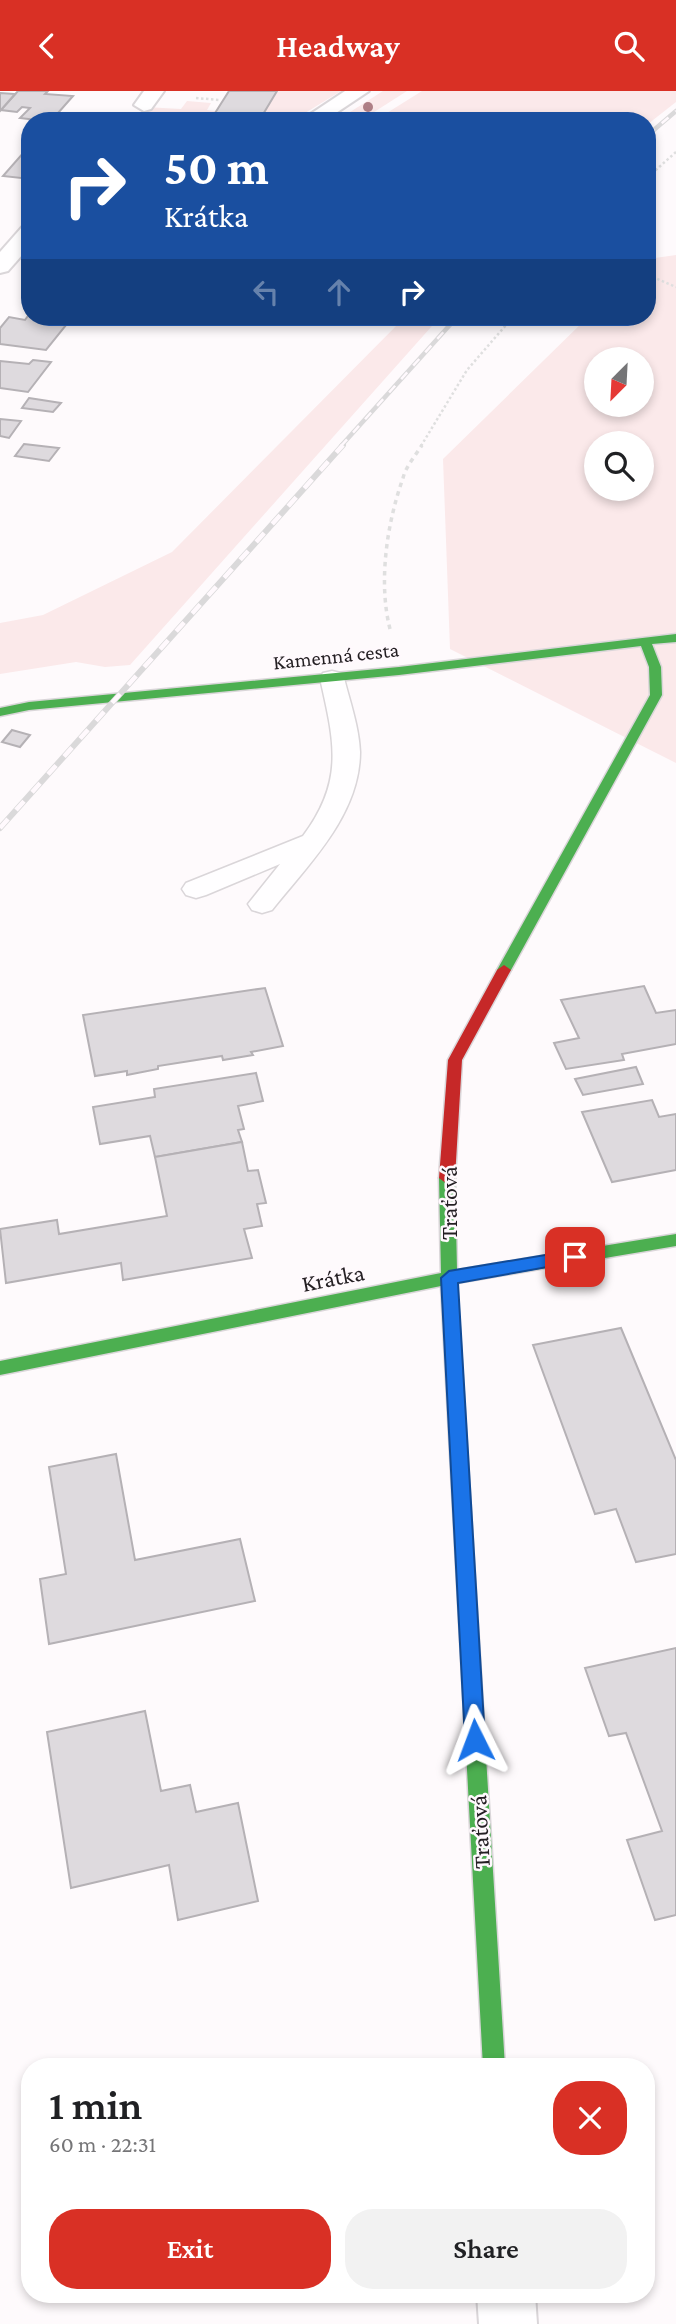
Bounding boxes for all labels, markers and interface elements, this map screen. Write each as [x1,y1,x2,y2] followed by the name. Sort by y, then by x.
[28,27,66,65] icon: back
[610,27,648,65] icon: search
[276,28,400,64] text: Headway
[49,140,140,231] icon: right
[164,140,269,195] text: 50 m
[164,198,248,234] text: Krátka
[247,273,285,311] icon: left
[320,273,358,311] icon: ahead
[393,273,431,311] icon: right
[584,347,654,417] north arrow
[584,347,654,501] map controls
[584,431,654,501] button: search
[272,637,400,675] street label: Kamenná cesta
[435,1166,462,1240] street label: Traťová
[545,1227,605,1287] pin
[556,1238,594,1276] icon: arrive
[299,1258,367,1297] street label: Krátka
[438,1703,512,1777] position arrow
[464,1794,495,1870] street label: Traťová
[49,2081,142,2128] text: 1 min
[553,2081,627,2155] button: close
[49,2131,156,2157] text: 60 m · 22:31
[49,2209,331,2289] button: Exit
[345,2209,627,2289] button: Share

